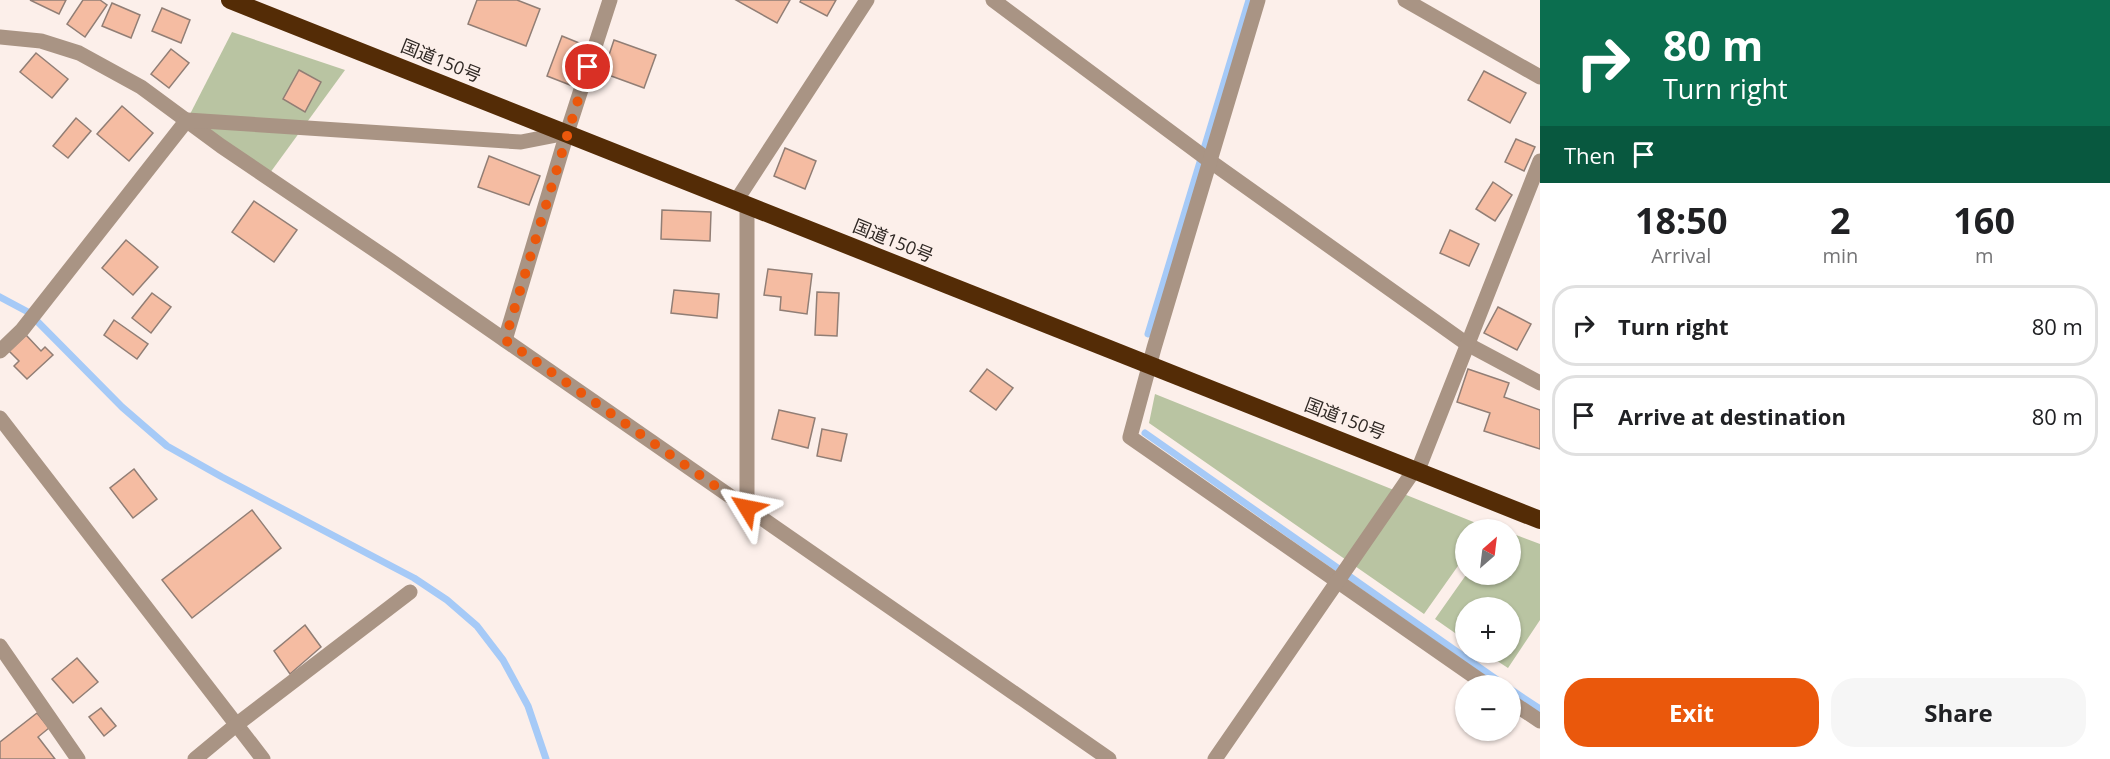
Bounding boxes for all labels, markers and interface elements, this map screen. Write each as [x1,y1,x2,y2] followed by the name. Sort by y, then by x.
[1663,16,1763,73] text: 80 m
[1564,24,1642,102] icon: right
[398,33,485,87] street label: 国道150号
[562,41,613,92] pin
[571,50,604,83] icon: arrive
[1663,70,1788,107] text: Turn right
[1627,138,1660,171] icon: arrive
[1564,140,1615,170] text: Then
[1635,196,1728,245] text: 18:50
[1830,196,1851,245] text: 2
[1953,196,2015,245] text: 160
[850,213,937,267] street label: 国道150号
[1651,242,1711,269] text: Arrival
[1822,242,1858,269] text: min
[1975,242,1993,269] text: m
[1567,309,1600,342] icon: right
[1618,311,1729,341] text: Turn right
[2032,311,2083,341] text: 80 m
[1301,392,1389,444] street label: 国道150号
[1567,399,1600,432] icon: arrive
[1618,401,1846,431] text: Arrive at destination
[2032,401,2083,431] text: 80 m
[715,476,779,540] position arrow
[1455,519,1521,585] north arrow
[1455,519,1521,741] map controls
[1455,597,1521,663] button: +
[1455,675,1521,741] button: −
[1564,678,1819,747] button: Exit
[1831,678,2086,747] button: Share

